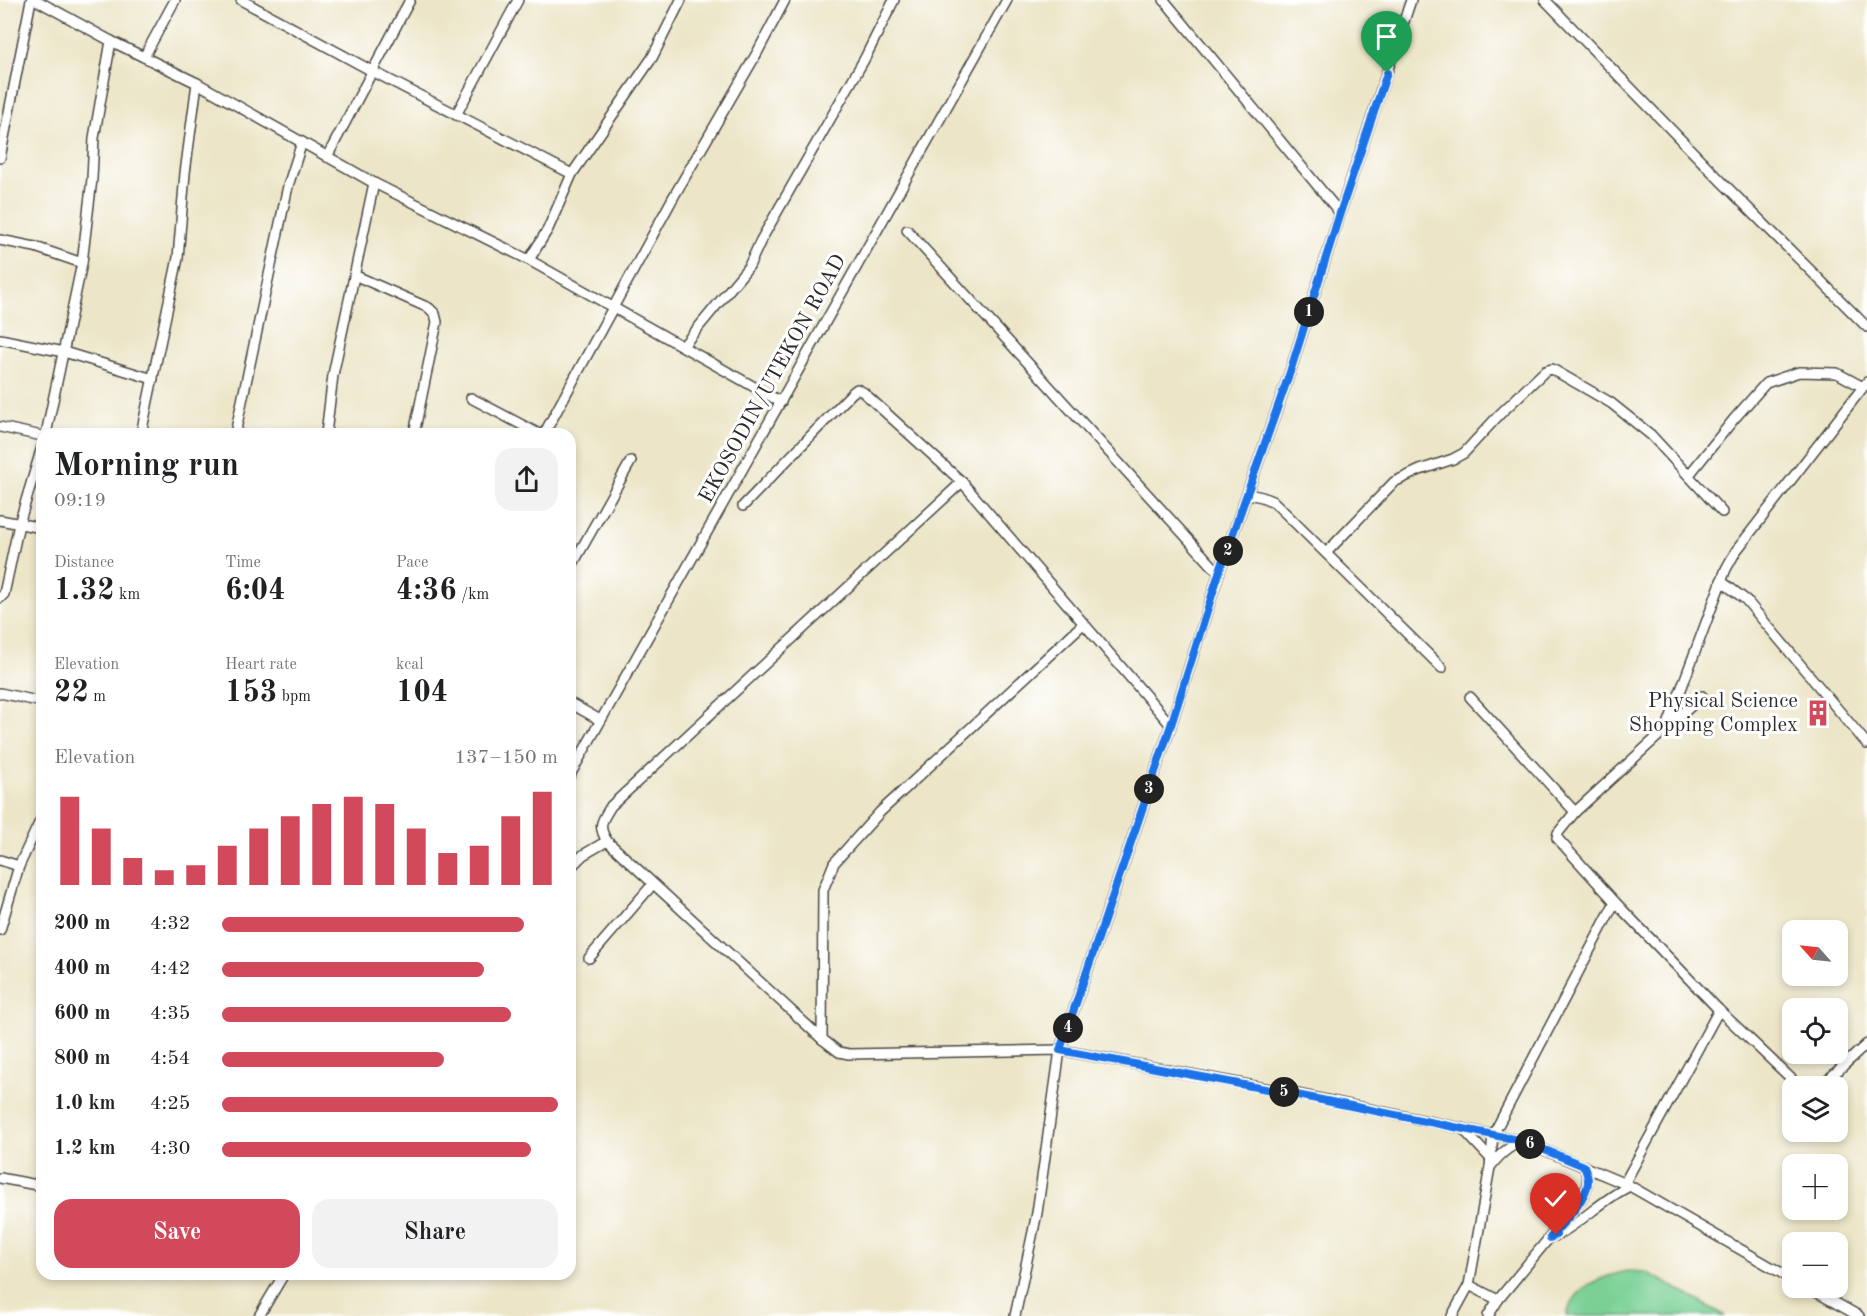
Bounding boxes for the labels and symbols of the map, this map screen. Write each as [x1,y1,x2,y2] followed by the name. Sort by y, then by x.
[1361,11,1412,73] pin
[696,251,850,507] street label: EKOSODIN/UTEKON ROAD
[1294,297,1324,327] pin: 1
[1213,536,1243,566] pin: 2
[1629,691,1798,736] place label: Physical Science Shopping Complex
[1803,698,1833,728] building icon: Physical Science Shopping Complex
[1134,774,1164,804] pin: 3
[1782,920,1848,986] north arrow
[1053,1013,1083,1043] pin: 4
[1269,1077,1299,1107] pin: 5
[1515,1129,1545,1159] pin: 6
[1530,1173,1581,1235] pin

